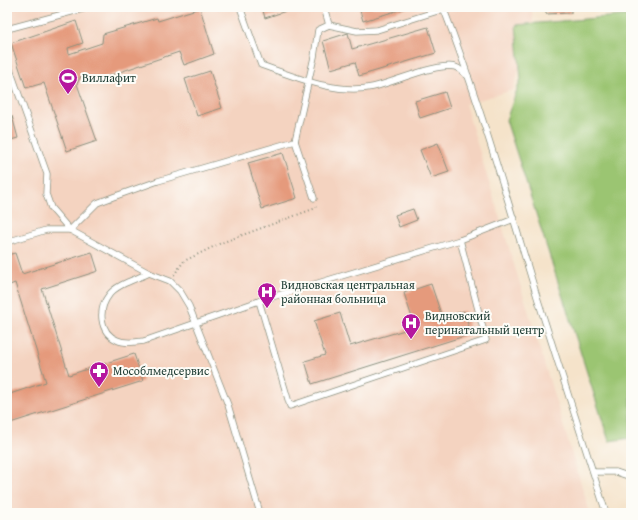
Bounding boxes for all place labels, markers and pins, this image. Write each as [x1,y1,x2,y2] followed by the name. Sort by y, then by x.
[57,67,79,95] sports icon: Виллафит
[82,69,136,86] place label: Виллафит
[281,276,415,307] place label: Видновская центральная районная больница
[256,281,278,309] hospital icon: Видновская центральная районная больница
[425,307,545,338] place label: Видновский перинатальный центр
[400,312,422,340] hospital icon: Видновский перинатальный центр
[88,360,110,388] pharmacy icon: Мособлмедсервис
[113,362,210,379] place label: Мособлмедсервис

